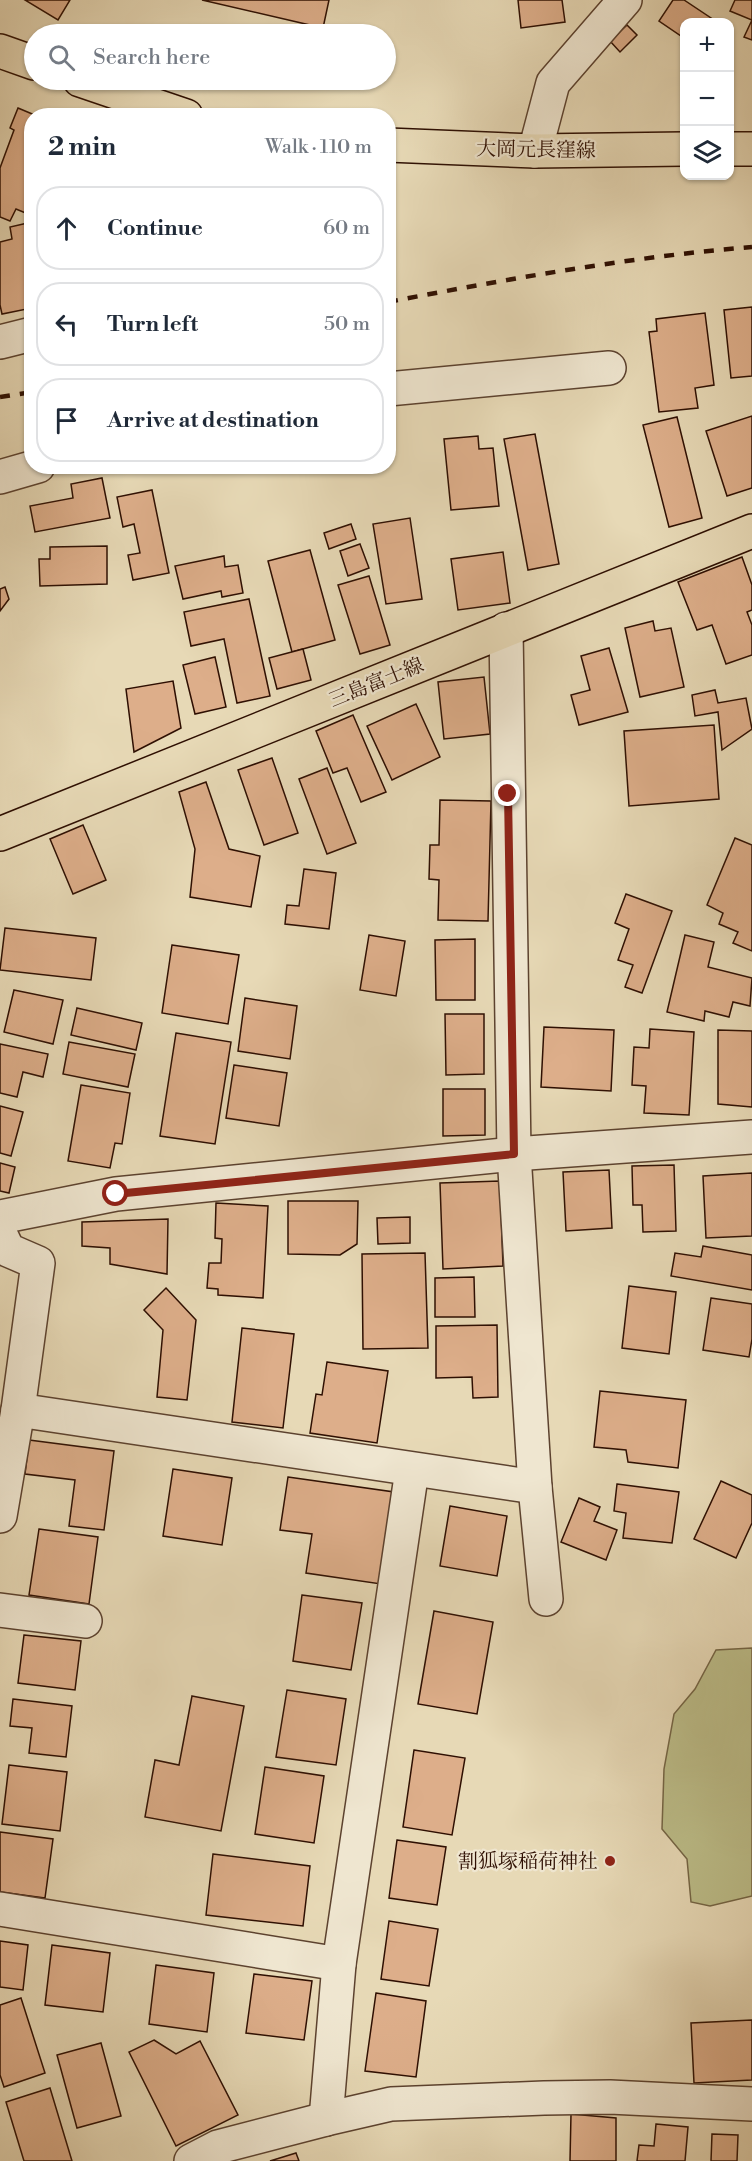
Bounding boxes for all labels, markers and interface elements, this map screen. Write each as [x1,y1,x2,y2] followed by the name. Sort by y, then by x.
[680,18,734,180] map controls
[680,18,734,72] button: +
[24,24,396,90] search box
[45,41,78,74] icon: search
[93,44,210,71] text: Search here
[680,72,734,126] button: −
[680,126,734,180] button: layers
[48,131,116,163] text: 2 min
[265,135,372,160] text: Walk · 110 m
[476,137,596,164] street label: 大岡元長窪線
[50,212,83,245] icon: ahead
[107,215,203,242] text: Continue
[323,216,370,241] text: 60 m
[50,308,83,341] icon: left
[107,311,198,338] text: Turn left
[324,312,370,337] text: 50 m
[50,404,83,437] icon: arrive
[107,407,319,434] text: Arrive at destination
[326,653,428,714] street label: 三島富士線
[494,780,520,806] route end
[102,1180,128,1206] route start
[458,1850,598,1875] place label: 割狐塚稲荷神社
[603,1854,617,1868] marker: 割狐塚稲荷神社

